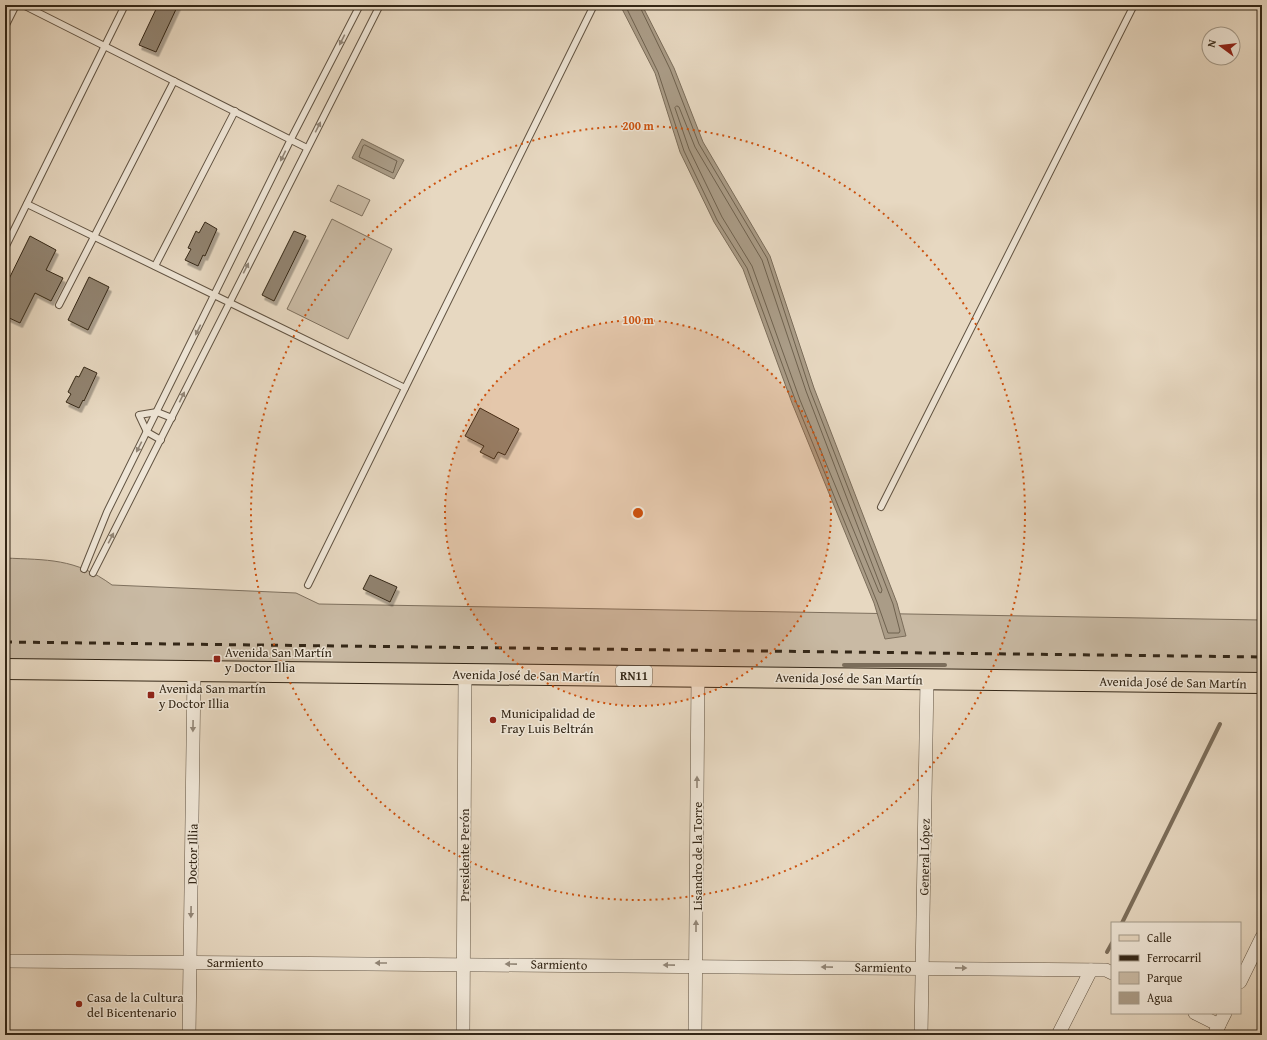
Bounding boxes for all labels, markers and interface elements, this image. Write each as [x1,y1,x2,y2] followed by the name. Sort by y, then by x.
[1201,26,1241,66] north arrow
[339,34,345,45] one-way arrow
[1203,37,1220,49] text: N
[622,117,655,134] text: 200 m
[315,121,321,133] one-way arrow
[280,150,286,161] one-way arrow
[243,262,249,274] one-way arrow
[622,311,655,328] text: 100 m
[194,325,201,336] one-way arrow
[179,391,185,403] one-way arrow
[136,441,143,452] one-way arrow
[631,506,645,520] centre of rings
[108,533,114,544] one-way arrow
[224,643,332,677] place label: Avenida San Martín y Doctor Illia
[212,654,222,664] marker: Avenida San Martín y Doctor Illia
[452,665,601,686] street label: Avenida José de San Martín
[616,666,652,686] road number: RN11
[775,668,924,689] street label: Avenida José de San Martín
[1099,672,1248,693] street label: Avenida José de San Martín
[158,679,266,713] place label: Avenida San martín y Doctor Illia
[146,690,156,700] marker: Avenida San martín y Doctor Illia
[501,704,595,738] place label: Municipalidad de Fray Luis Beltrán
[488,715,498,725] marker: Municipalidad de Fray Luis Beltrán
[190,720,196,733] one-way arrow
[694,775,700,788] one-way arrow
[688,802,707,910] street label: Lisandro de la Torre
[455,808,474,902] street label: Presidente Perón
[914,818,935,896] street label: General López
[182,823,203,885] street label: Doctor Illia
[188,906,194,919] one-way arrow
[693,919,699,932] one-way arrow
[1111,922,1241,1014] legend
[1147,929,1172,946] text: Calle
[1147,949,1202,966] text: Ferrocarril
[207,953,264,972] street label: Sarmiento
[530,955,588,974] street label: Sarmiento
[854,958,912,977] street label: Sarmiento
[374,960,387,966] one-way arrow
[504,961,517,967] one-way arrow
[662,962,675,968] one-way arrow
[820,964,833,970] one-way arrow
[955,965,968,971] one-way arrow
[1147,969,1183,986] text: Parque
[87,988,185,1022] place label: Casa de la Cultura del Bicentenario
[1147,989,1173,1006] text: Agua
[74,999,84,1009] marker: Casa de la Cultura del Bicentenario

